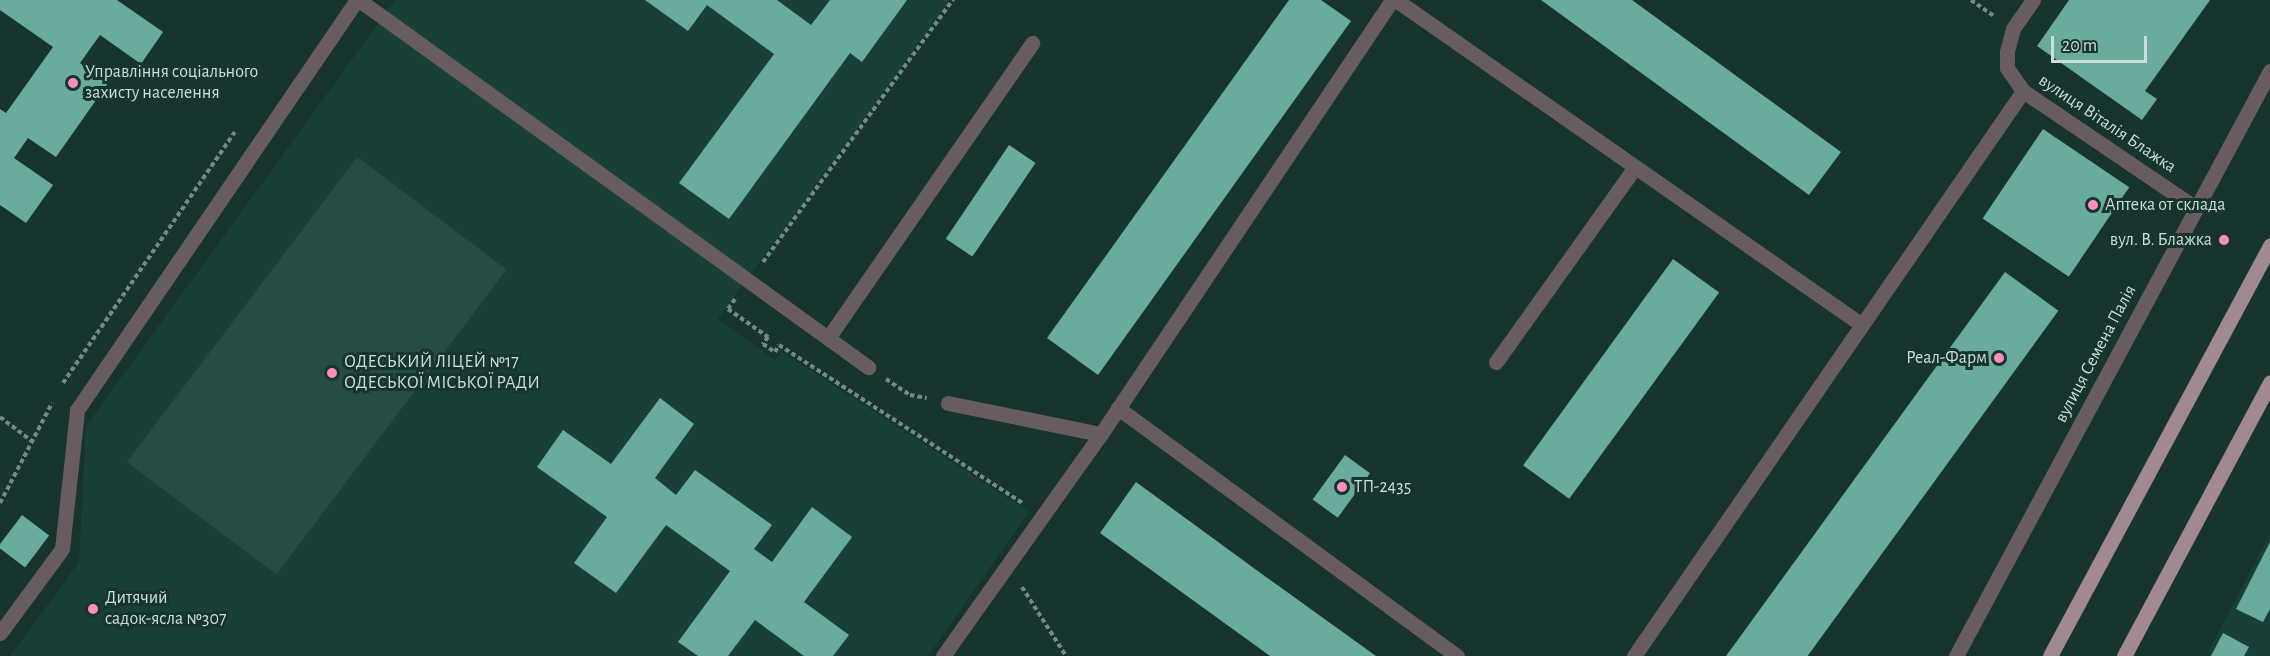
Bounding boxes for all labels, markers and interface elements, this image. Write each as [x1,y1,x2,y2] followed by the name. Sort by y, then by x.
[2054,24,2150,62] scale bar
[2062,37,2097,55] text: 20 m
[85,62,258,104] place label: Управління соціального захисту населення
[2034,70,2180,178] street label: вулиця Віталія Блажка
[66,76,80,90] marker: Управління соціального захисту населення
[2105,194,2226,216] place label: Аптека от склада
[2086,198,2100,212] marker: Аптека от склада
[2110,229,2212,251] place label: вул. В. Блажка
[2217,233,2231,247] marker: вул. В. Блажка
[2051,281,2141,427] street label: вулиця Семена Палія
[1906,347,1987,369] place label: Реал-Фарм
[1992,351,2006,365] marker: Реал-Фарм
[344,352,540,394] place label: ОДЕСЬКИЙ ЛІЦЕЙ №17 ОДЕСЬКОЇ МІСЬКОЇ РАДИ
[325,366,339,380] marker: ОДЕСЬКИЙ ЛІЦЕЙ №17 ОДЕСЬКОЇ МІСЬКОЇ РАДИ
[1354,476,1411,498] place label: ТП-2435
[1335,480,1349,494] marker: ТП-2435
[105,588,226,630] place label: Дитячий садок-ясла №307
[86,602,100,616] marker: Дитячий садок-ясла №307

